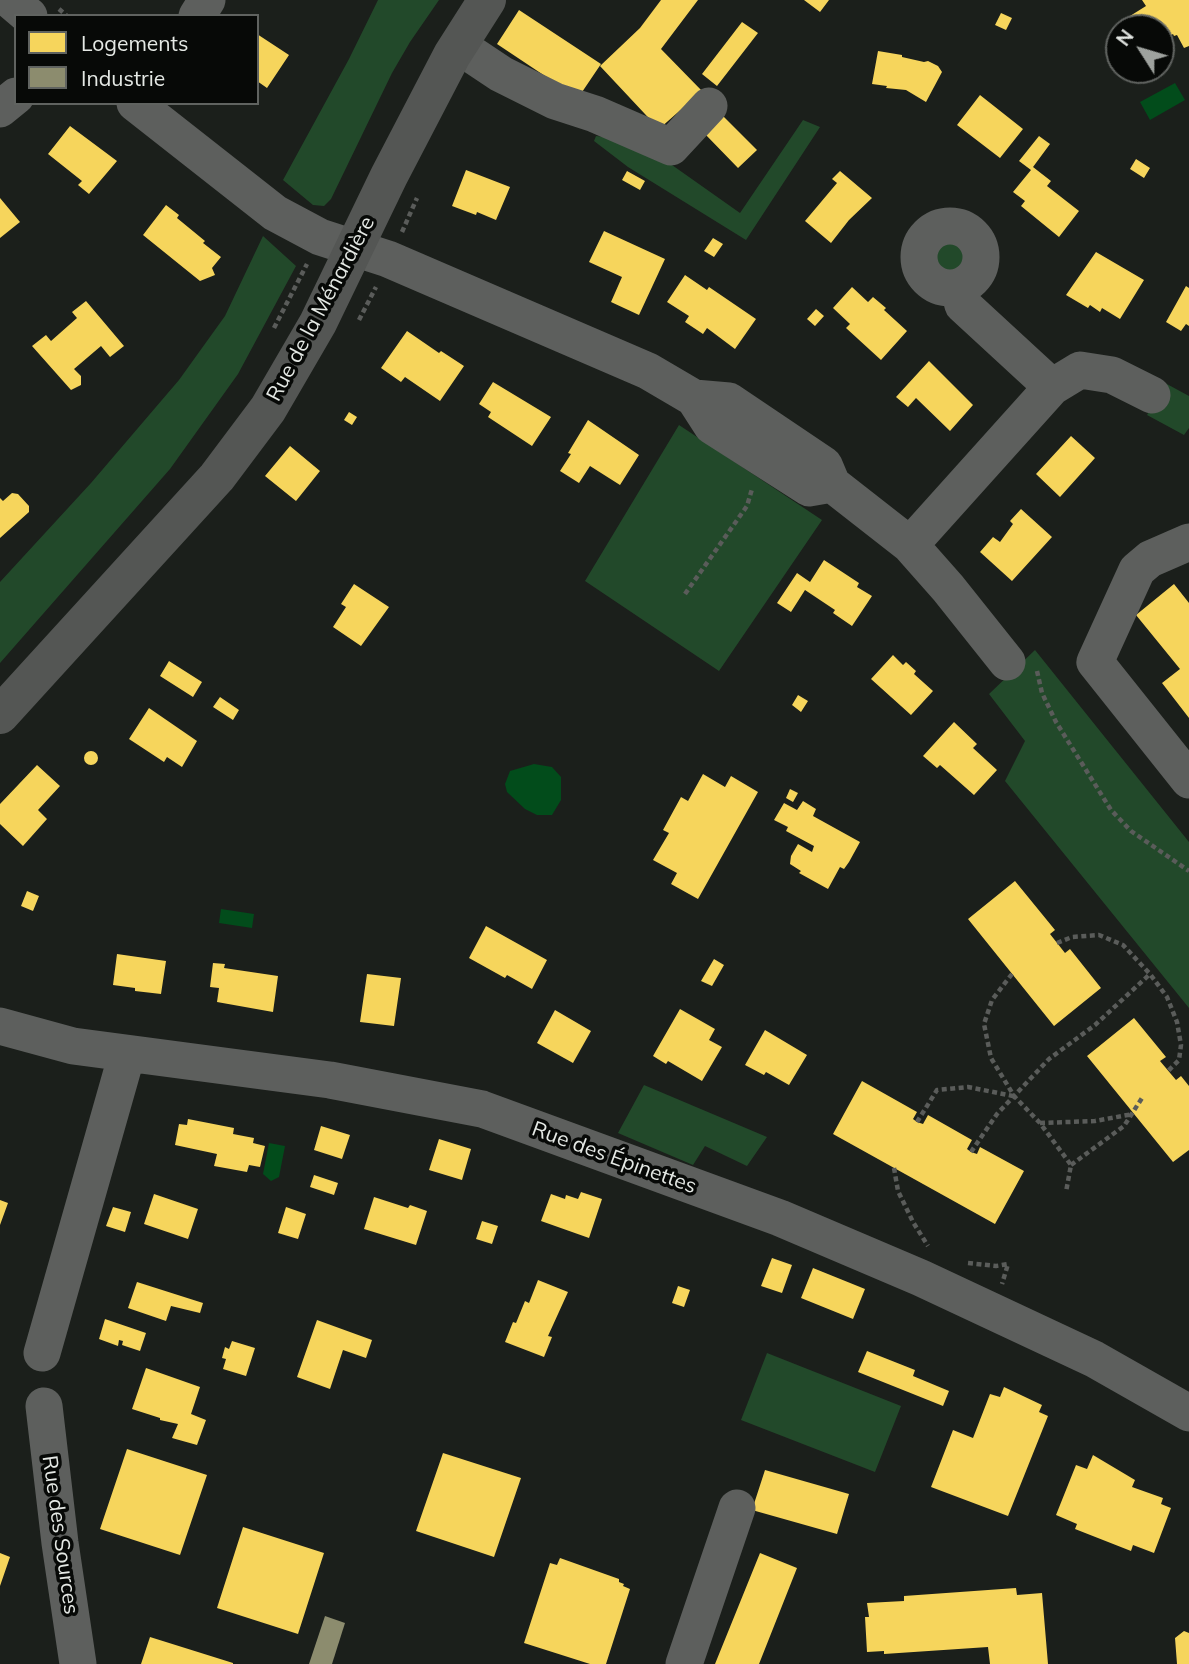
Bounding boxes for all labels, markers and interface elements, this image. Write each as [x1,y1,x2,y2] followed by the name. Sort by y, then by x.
[14,14,259,105] legend
[1105,14,1175,84] north arrow
[1111,25,1139,51] text: N
[81,30,188,56] text: Logements
[81,65,165,91] text: Industrie
[262,212,380,406] street label: Rue de la Ménardière
[528,1117,700,1199] street label: Rue des Épinettes
[36,1454,84,1616] street label: Rue des Sources

